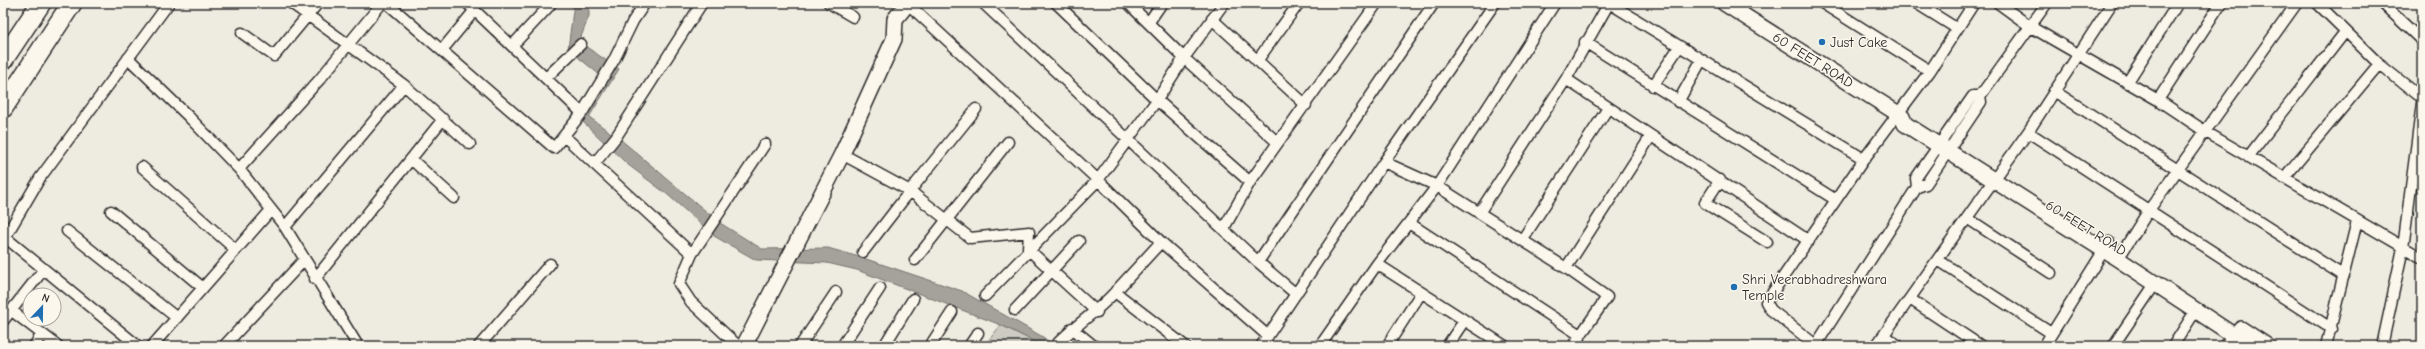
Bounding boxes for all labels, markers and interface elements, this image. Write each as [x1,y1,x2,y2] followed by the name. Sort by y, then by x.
[1769,28,1857,92] street label: 60 FEET ROAD
[1830,34,1887,51] place label: Just Cake
[1817,37,1827,47] marker: Just Cake
[2042,196,2130,260] street label: 60 FEET ROAD
[1742,271,1887,304] place label: Shri Veerabhadreshwara Temple
[1729,282,1739,292] marker: Shri Veerabhadreshwara Temple
[22,287,62,327] north arrow
[40,291,51,306] text: N

